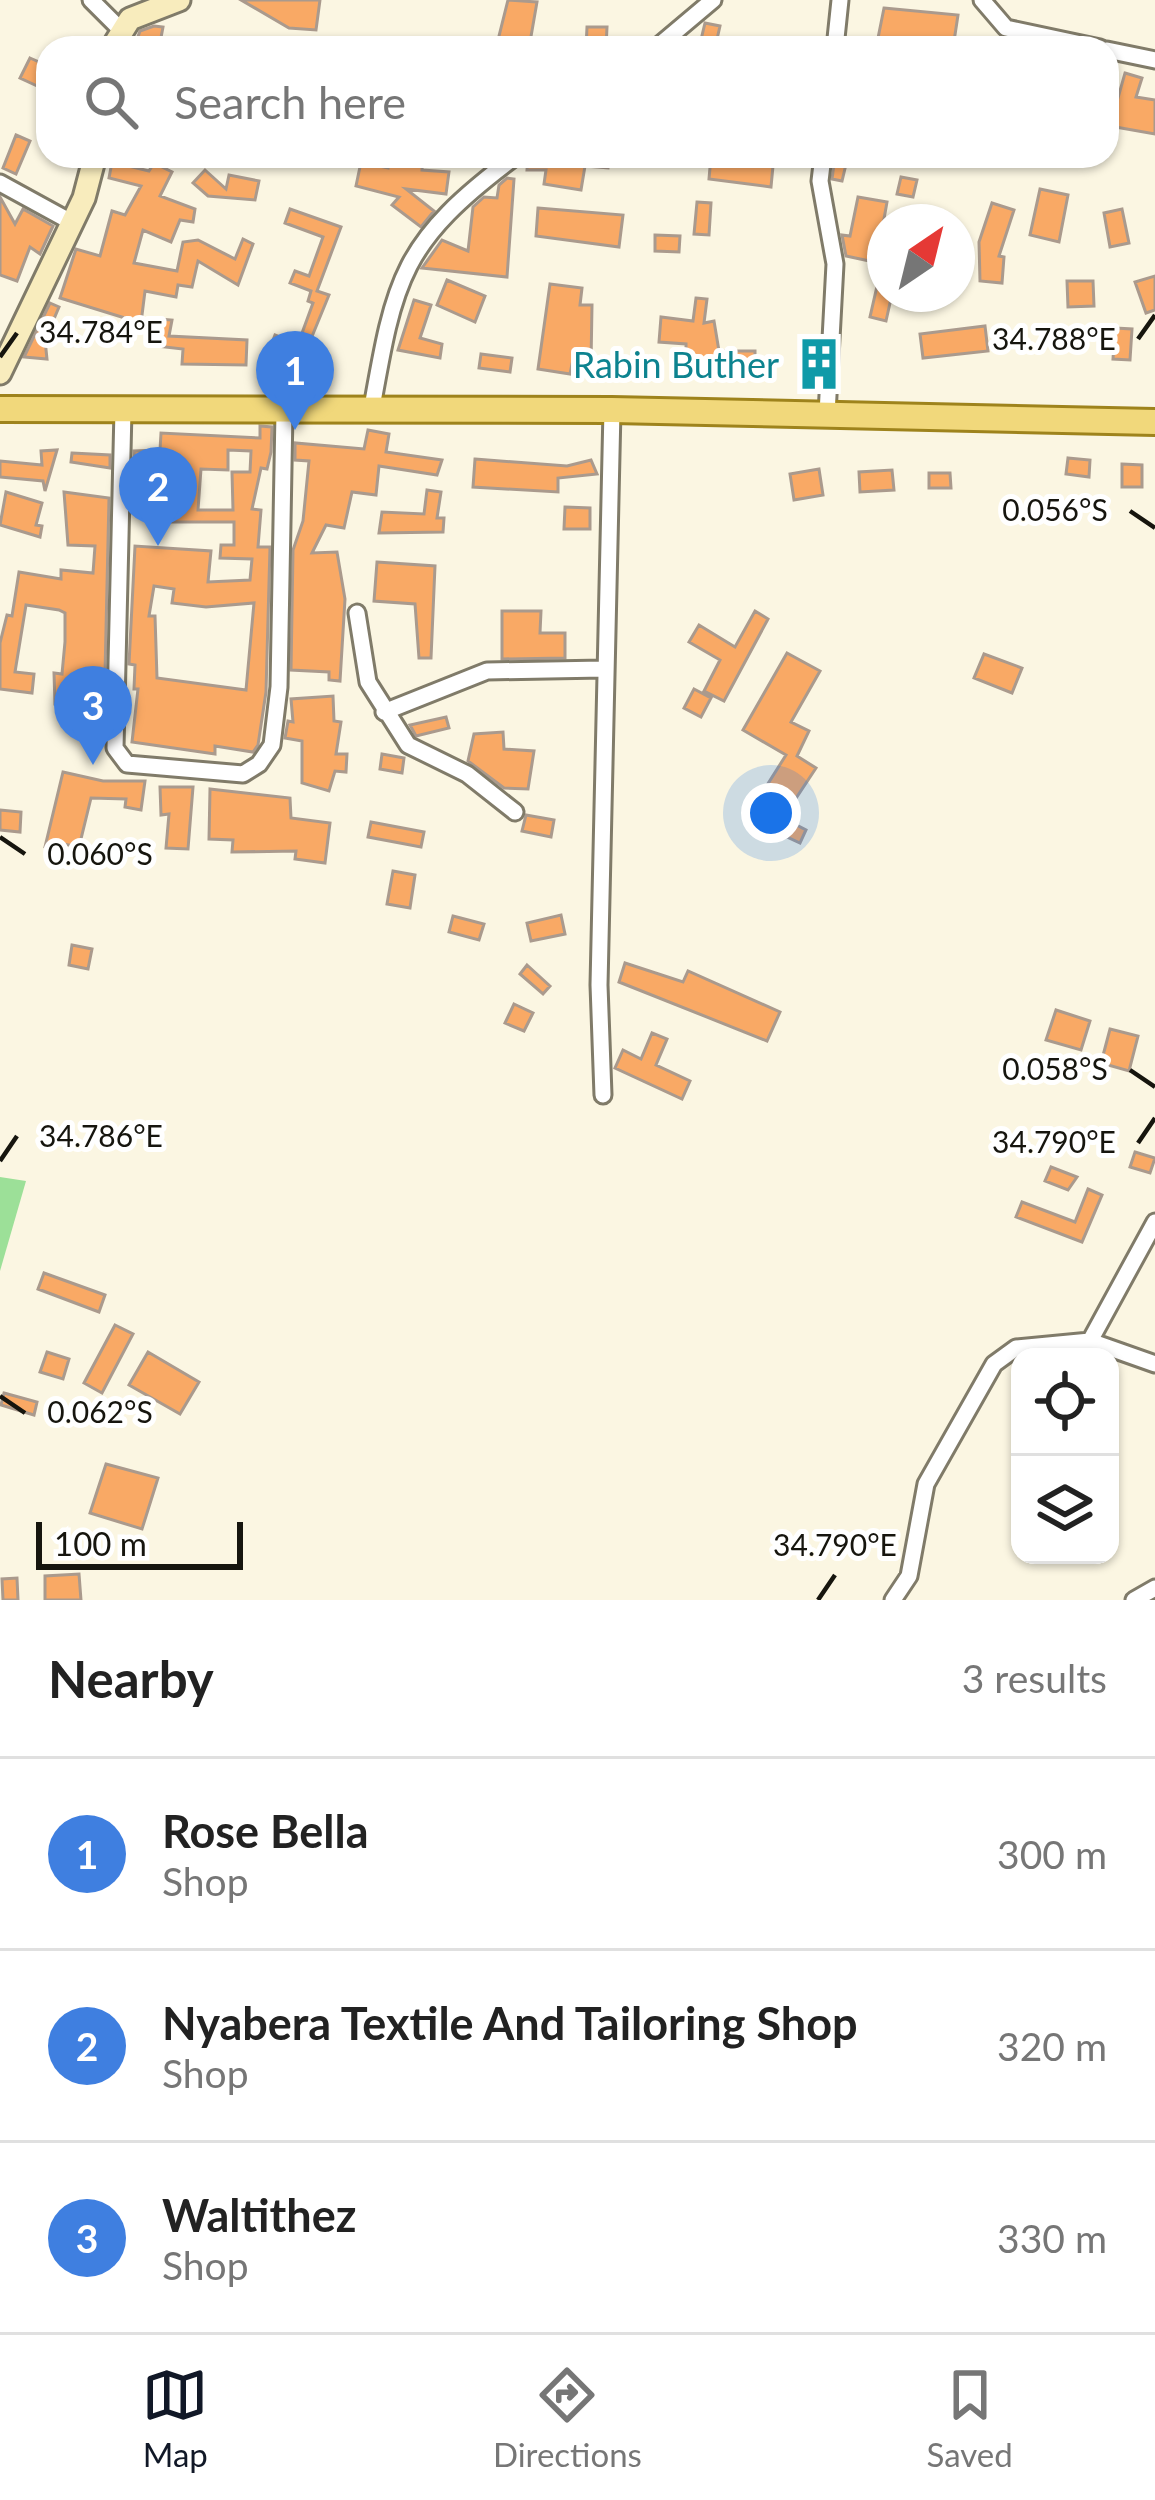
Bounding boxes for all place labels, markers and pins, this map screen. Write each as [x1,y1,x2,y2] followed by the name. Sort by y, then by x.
[256,331,334,430] pin: 1
[790,335,848,393] building icon: Rabin Buther
[573,342,779,386] place label: Rabin Buther
[119,447,197,546] pin: 2
[54,666,132,765] pin: 3

